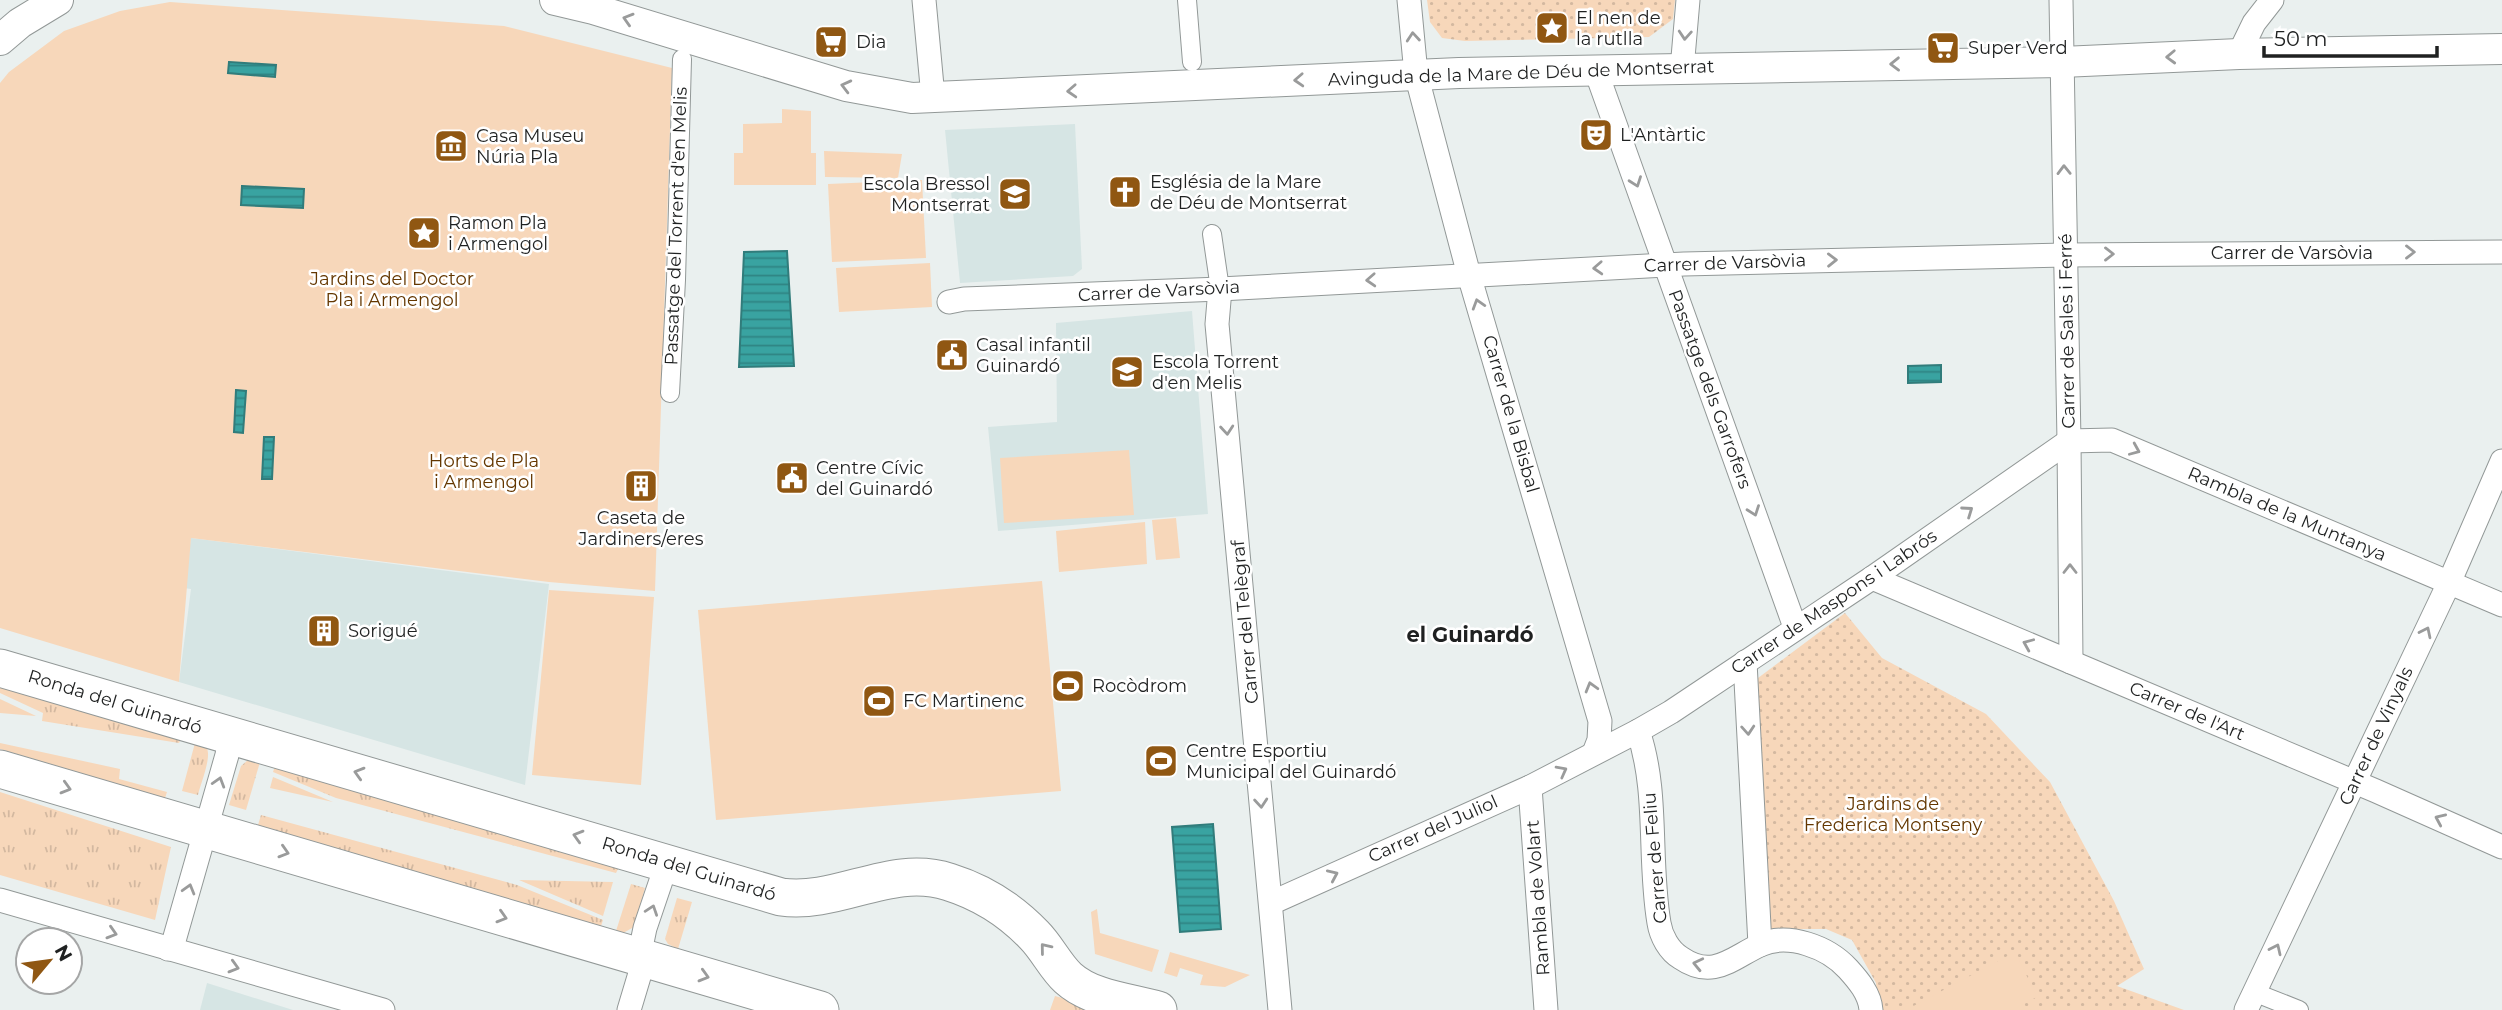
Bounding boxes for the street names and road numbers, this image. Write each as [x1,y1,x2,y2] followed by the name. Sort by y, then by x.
[1327,55,1715,91] street label: Avinguda de la Mare de Déu de Montserrat
[660,86,692,366] street label: Passatge del Torrent d'en Melis
[2054,233,2080,429] street label: Carrer de Sales i Ferré
[2211,242,2373,264] street label: Carrer de Varsòvia
[1644,249,1806,277] street label: Carrer de Varsòvia
[1077,276,1241,306] street label: Carrer de Varsòvia
[1664,286,1756,492] street label: Passatge dels Garrofers
[1478,333,1544,495] street label: Carrer de la Bisbal
[2184,462,2390,566] street label: Rambla de la Muntanya
[1727,525,1941,679] street label: Carrer de Maspons i Labrós
[1227,538,1263,705] street label: Carrer del Telègraf
[2334,663,2418,809] street label: Carrer de Vinyals
[25,665,205,739] street label: Ronda del Guinardó
[2126,677,2248,745] street label: Carrer de l'Art
[1365,791,1501,867] street label: Carrer del Juliol
[1638,791,1672,925] street label: Carrer de Feliu
[1522,819,1554,977] street label: Rambla de Volart
[599,832,779,906] street label: Ronda del Guinardó

